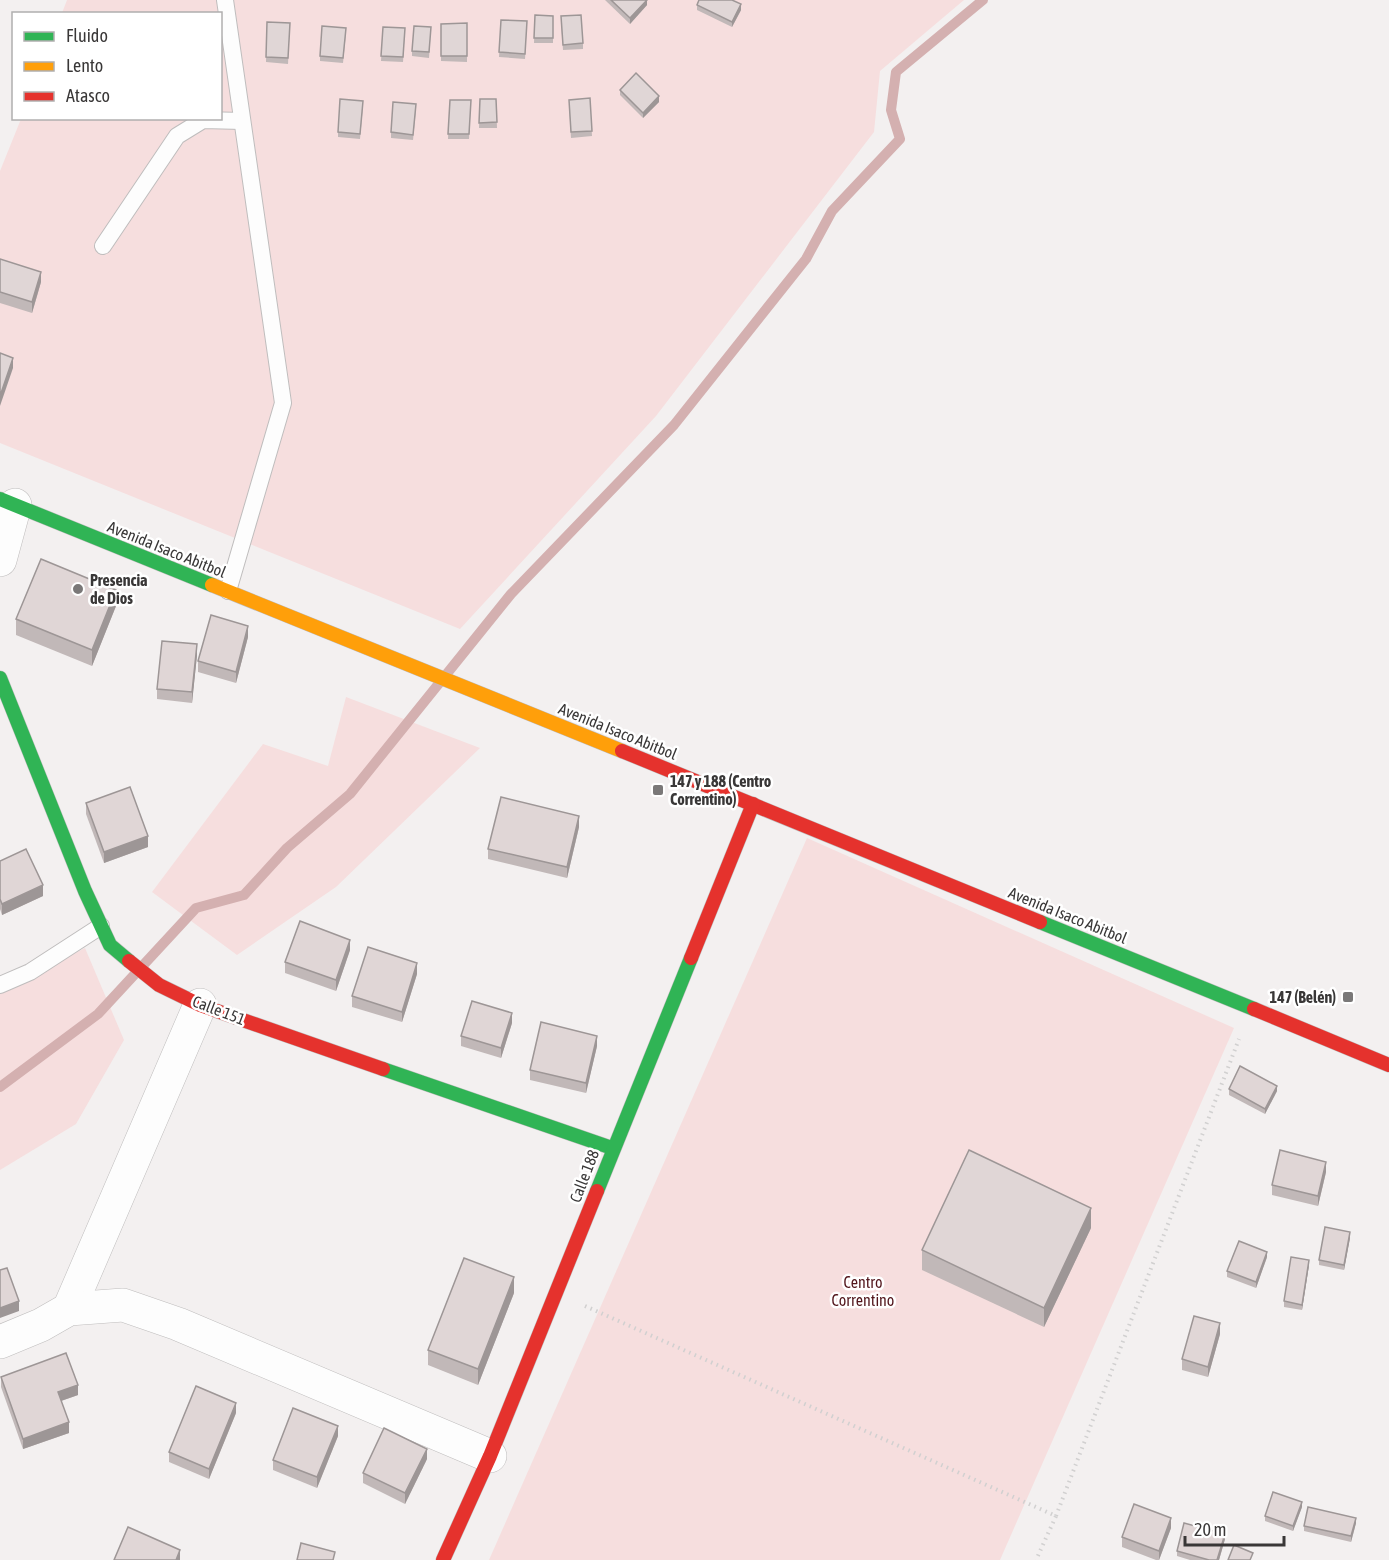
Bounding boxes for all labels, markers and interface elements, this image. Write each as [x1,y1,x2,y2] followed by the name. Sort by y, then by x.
[12,12,222,120] legend
[66,25,108,46] text: Fluido
[66,55,103,76] text: Lento
[66,85,110,106] text: Atasco
[105,517,230,581] street label: Avenida Isaco Abitbol
[90,571,148,607] place label: Presencia de Dios
[71,582,85,596] marker: Presencia de Dios
[556,699,681,763] street label: Avenida Isaco Abitbol
[670,772,772,808] place label: 147 y 188 (Centro Correntino)
[651,783,665,797] marker: 147 y 188 (Centro Correntino)
[1006,883,1131,947] street label: Avenida Isaco Abitbol
[1270,988,1336,1006] place label: 147 (Belén)
[1341,990,1355,1004] marker: 147 (Belén)
[190,992,248,1028] street label: Calle 151
[566,1147,602,1205] street label: Calle 188
[832,1273,894,1309] park label: Centro Correntino
[1185,1509,1284,1547] scale bar
[1194,1519,1226,1540] text: 20 m

